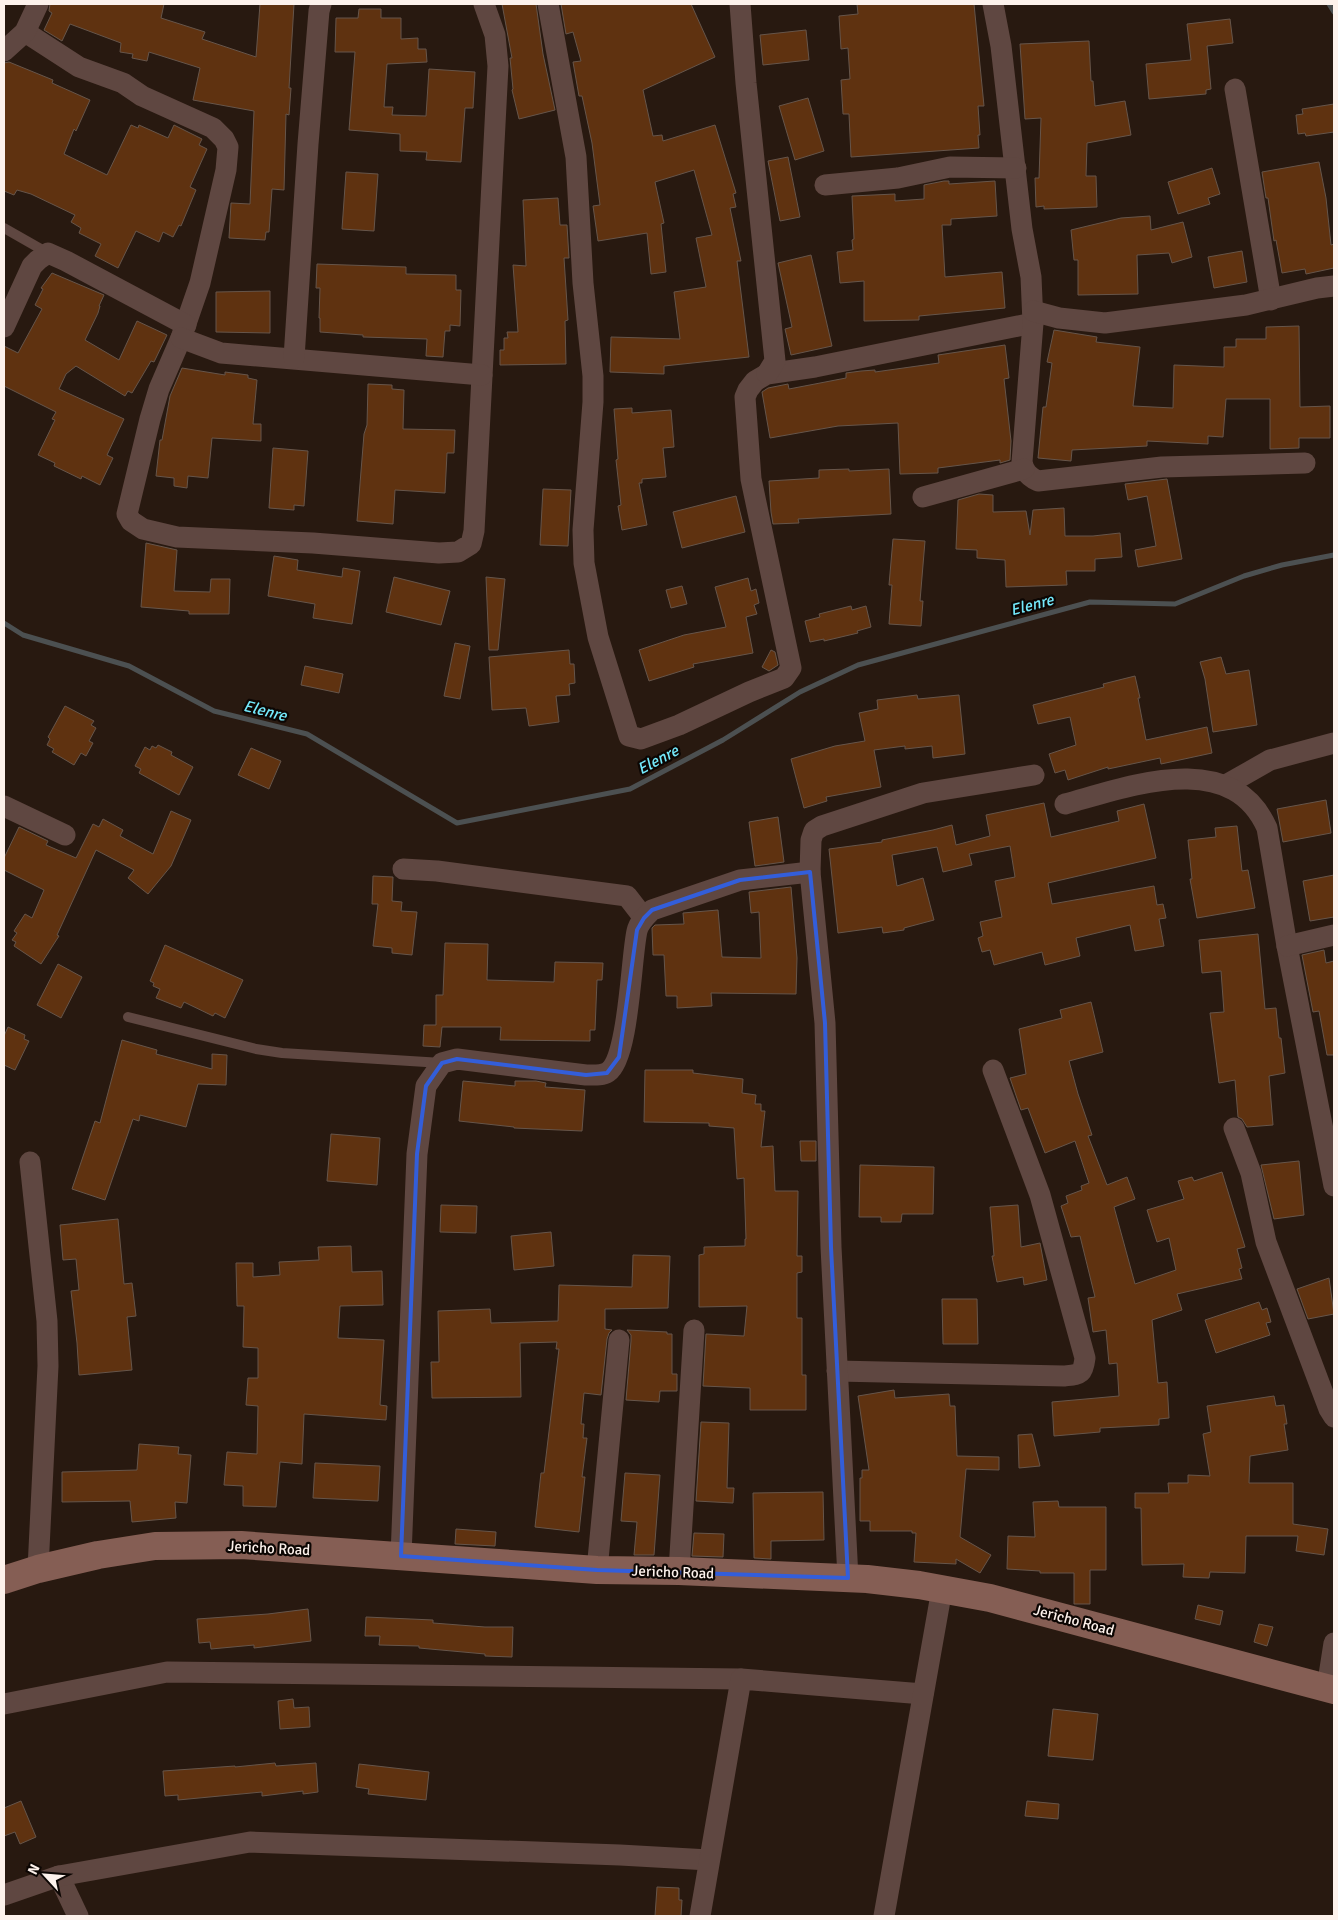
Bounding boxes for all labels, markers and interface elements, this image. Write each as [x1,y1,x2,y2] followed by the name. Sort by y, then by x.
[1008,589,1057,620] water label: Elenre
[241,696,290,726] water label: Elenre
[634,740,683,779] water label: Elenre
[227,1537,311,1559] street label: Jericho Road
[631,1562,715,1582] street label: Jericho Road
[1032,1601,1116,1639] street label: Jericho Road
[20,1850,70,1900] north arrow
[24,1861,44,1878] text: N

